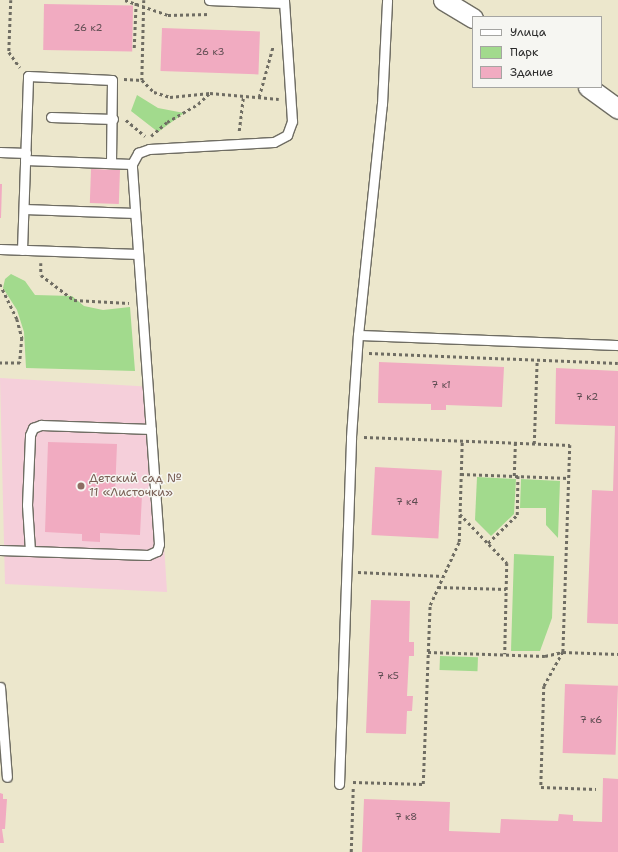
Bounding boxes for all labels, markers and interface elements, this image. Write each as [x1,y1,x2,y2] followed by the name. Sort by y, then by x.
[472,16,602,88] legend
[73,22,103,34] house number: 26 к2
[510,24,546,40] text: Улица
[510,44,538,60] text: Парк
[195,46,225,58] house number: 26 к3
[510,64,553,80] text: Здание
[431,379,451,391] house number: 7 к1
[576,391,598,403] house number: 7 к2
[89,472,182,500] place label: Детский сад № 11 «Листочки»
[76,481,86,491] marker: Детский сад № 11 «Листочки»
[396,496,418,508] house number: 7 к4
[377,670,399,682] house number: 7 к5
[580,714,602,726] house number: 7 к6
[395,811,417,823] house number: 7 к8

